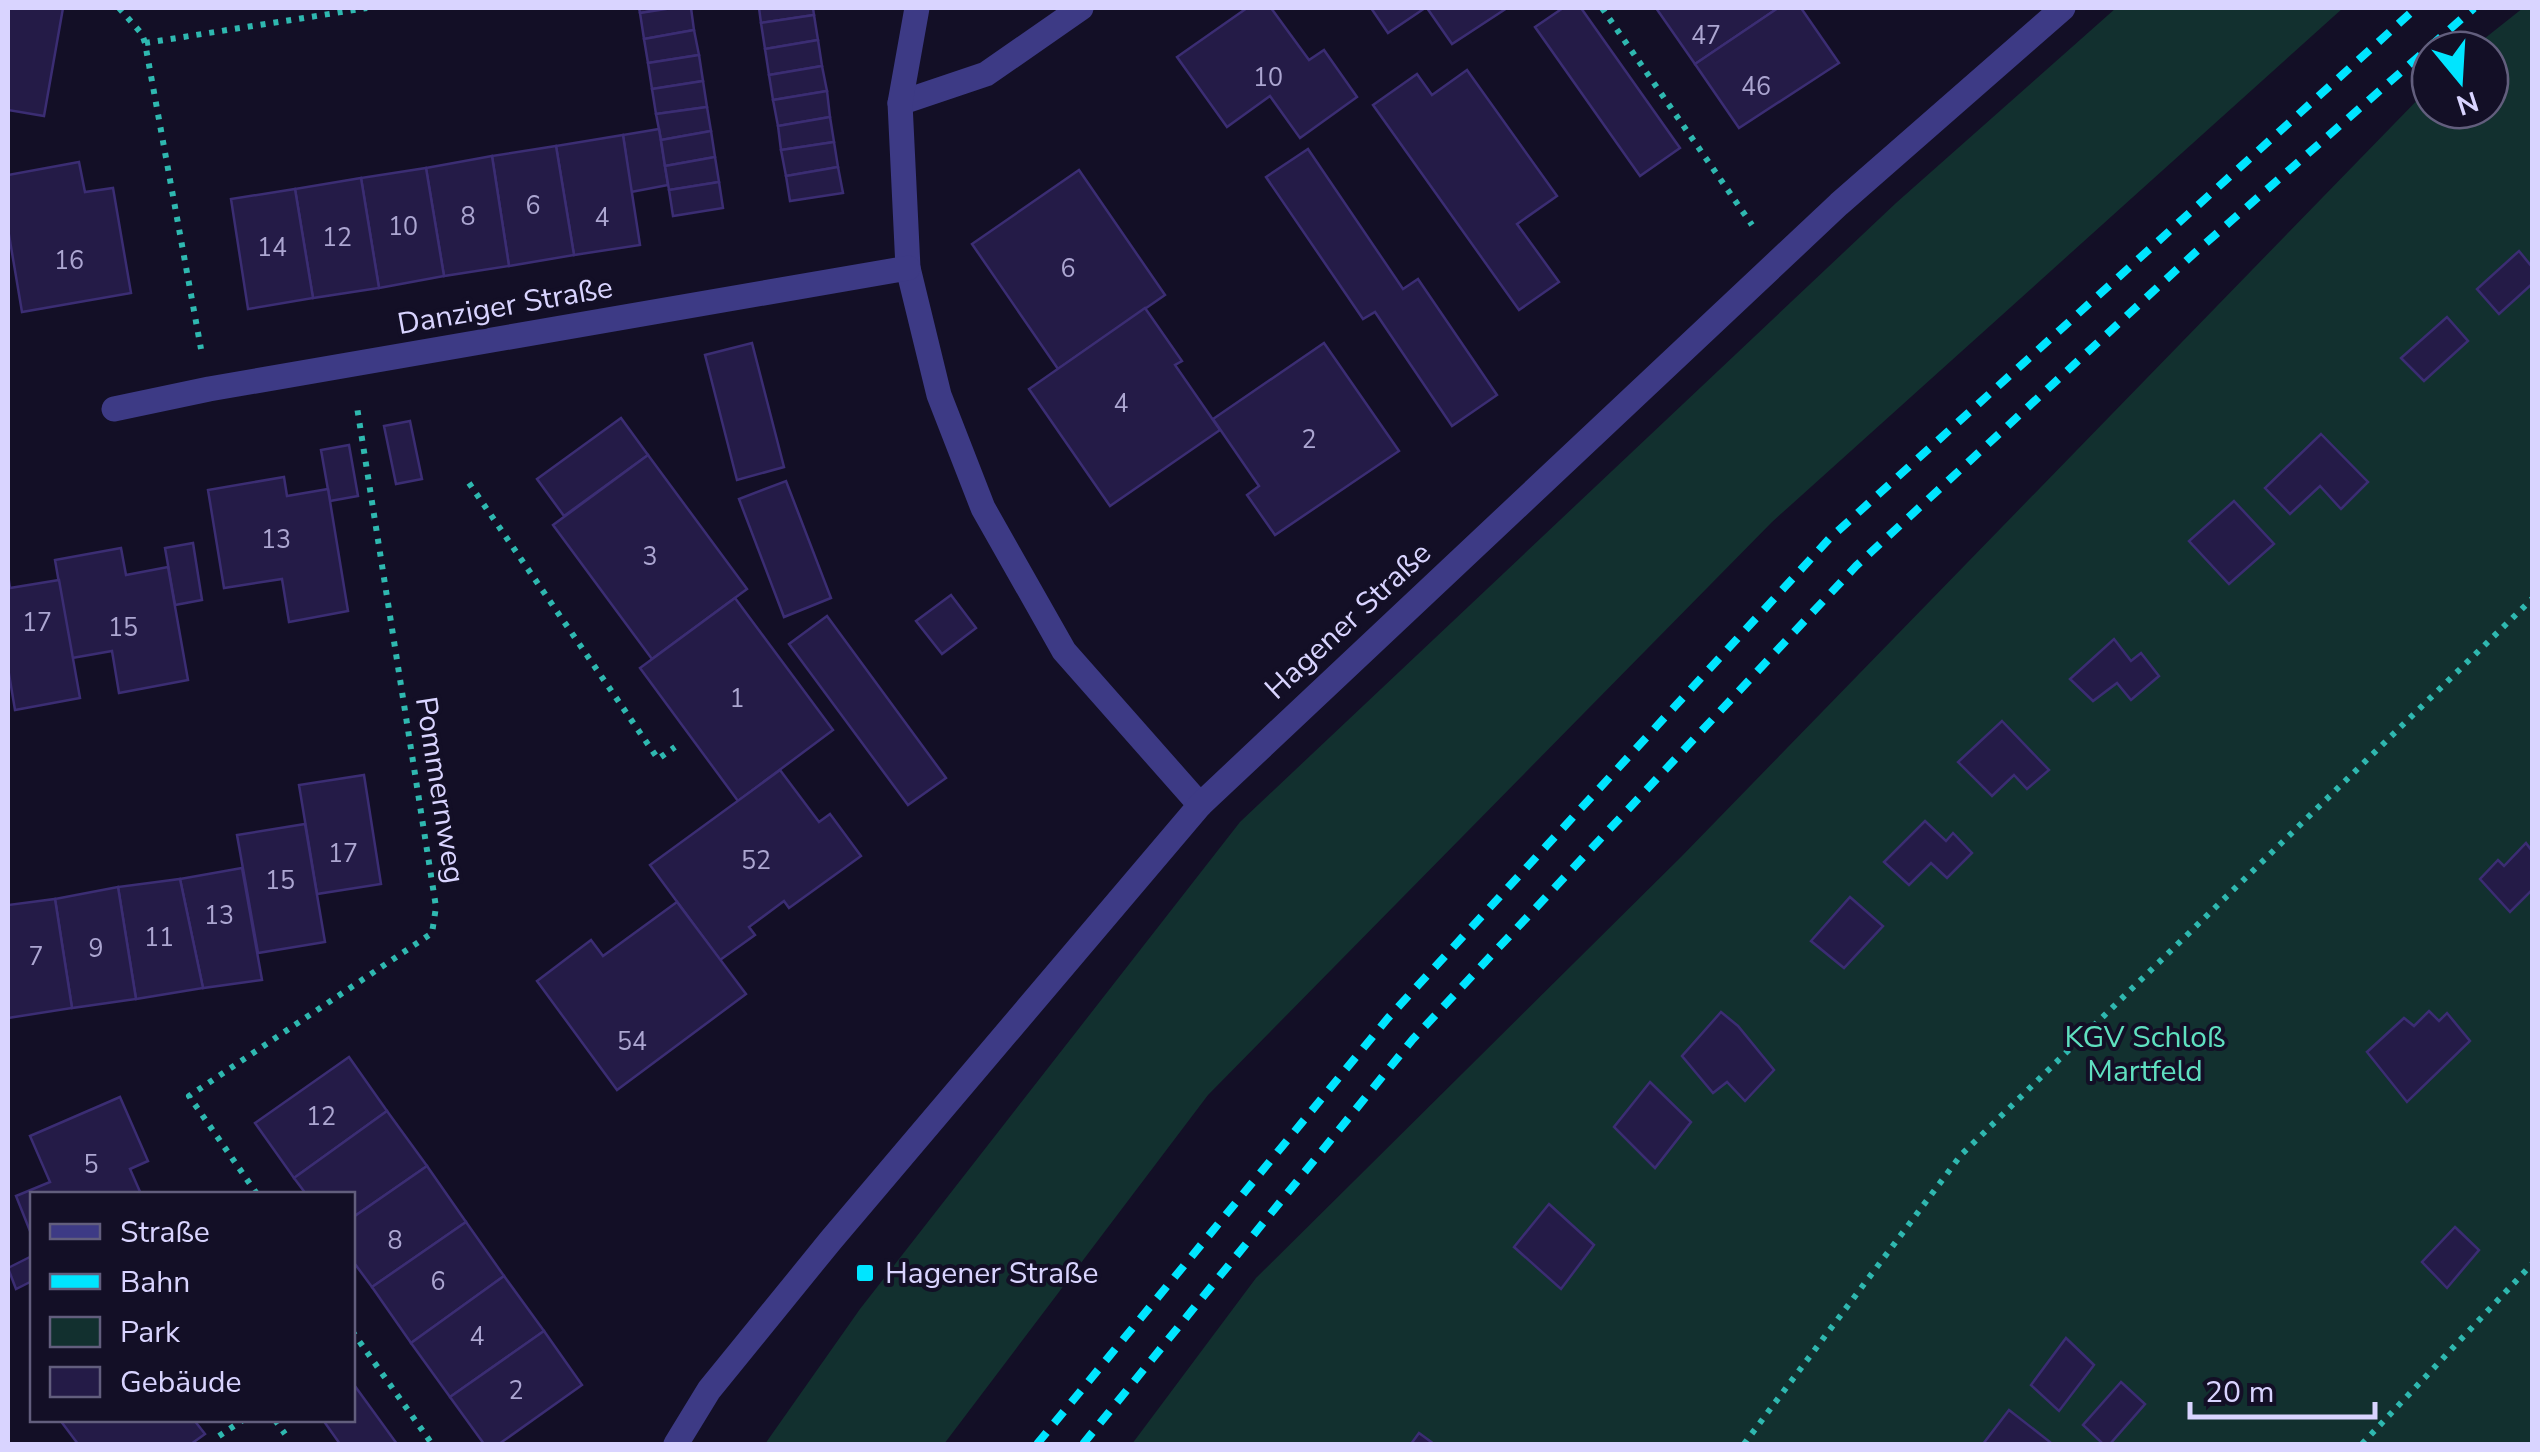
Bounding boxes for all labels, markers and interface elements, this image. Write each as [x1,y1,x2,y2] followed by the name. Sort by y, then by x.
[1691,19,1721,53] house number: 47
[2410,30,2510,130] north arrow
[1253,61,1283,95] house number: 10
[1741,70,1771,104] house number: 46
[2452,82,2483,124] text: N
[525,189,541,223] house number: 6
[460,200,476,234] house number: 8
[594,201,610,235] house number: 4
[388,210,418,244] house number: 10
[322,221,352,255] house number: 12
[257,231,287,265] house number: 14
[54,244,84,278] house number: 16
[1060,252,1076,286] house number: 6
[394,267,616,345] street label: Danziger Straße
[1113,387,1129,421] house number: 4
[1301,423,1317,457] house number: 2
[261,523,291,557] house number: 13
[1256,533,1440,709] street label: Hagener Straße
[642,540,658,574] house number: 3
[22,606,52,640] house number: 17
[108,611,138,645] house number: 15
[729,682,745,716] house number: 1
[405,694,475,886] street label: Pommernweg
[328,837,358,871] house number: 17
[741,844,771,878] house number: 52
[265,864,295,898] house number: 15
[204,899,234,933] house number: 13
[144,921,174,955] house number: 11
[88,932,104,966] house number: 9
[28,940,44,974] house number: 7
[2065,1017,2225,1092] park label: KGV Schloß Martfeld
[617,1025,647,1059] house number: 54
[306,1100,336,1134] house number: 12
[83,1148,99,1182] house number: 5
[30,1192,355,1422] legend
[120,1212,210,1253] text: Straße
[387,1224,403,1258] house number: 8
[885,1253,1099,1294] place label: Hagener Straße
[120,1262,190,1303] text: Bahn
[854,1262,876,1284] marker: Hagener Straße
[430,1265,446,1299] house number: 6
[120,1312,181,1353] text: Park
[469,1320,485,1354] house number: 4
[2190,1357,2375,1419] scale bar
[120,1362,241,1403] text: Gebäude
[2205,1372,2274,1413] text: 20 m
[508,1374,524,1408] house number: 2

